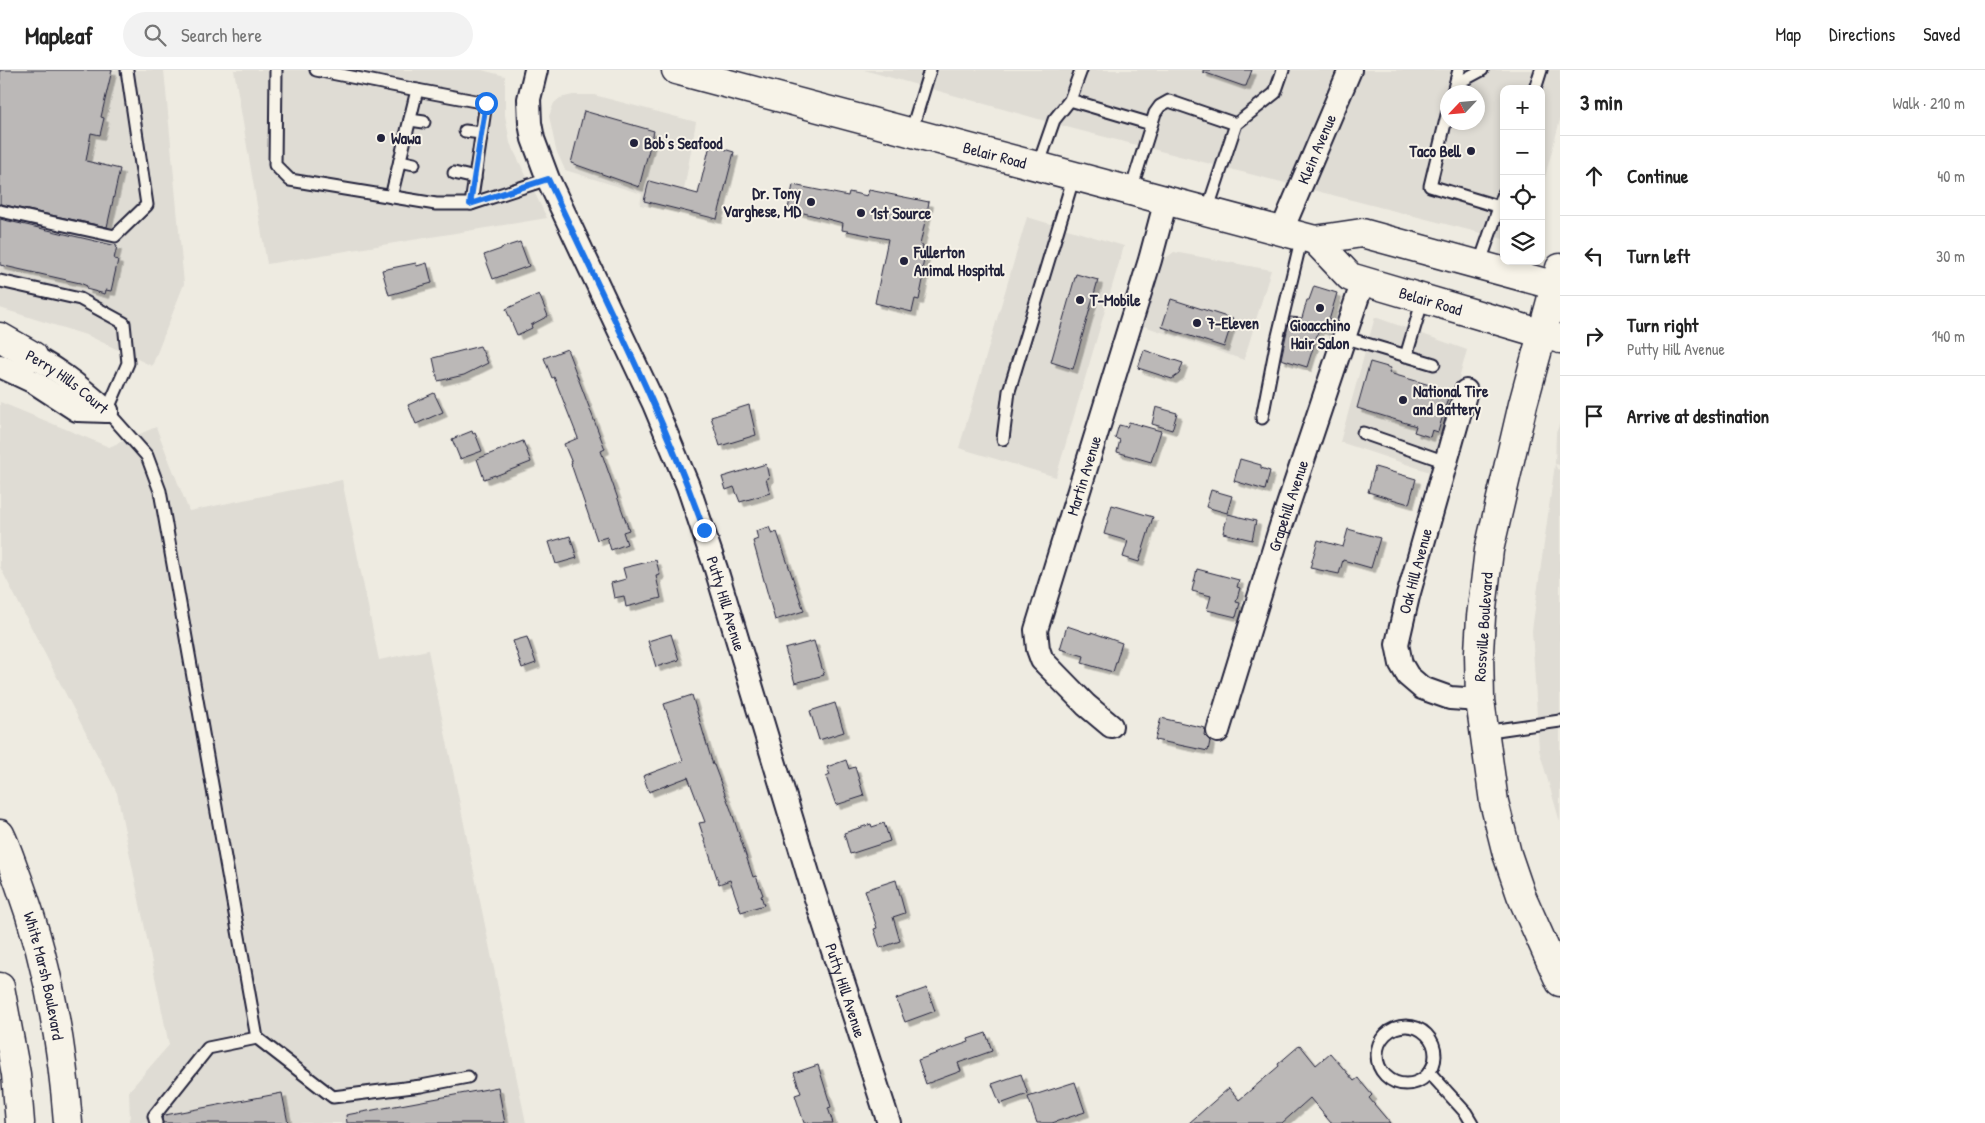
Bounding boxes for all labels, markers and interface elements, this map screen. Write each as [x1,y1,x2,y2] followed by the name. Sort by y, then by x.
[123,12,473,57] search box
[25,19,93,51] text: Mapleaf
[141,21,169,49] icon: search
[181,22,262,48] text: Search here
[1776,22,1801,47] text: Map
[1829,22,1895,47] text: Directions
[1923,22,1960,47] text: Saved
[1440,85,1485,130] north arrow
[1500,85,1545,265] map controls
[1500,85,1545,130] button: +
[1580,88,1623,117] text: 3 min
[475,92,498,115] route start
[1892,92,1965,114] text: Walk · 210 m
[1292,110,1341,187] street label: Klein Avenue
[391,127,422,149] place label: Wawa
[1500,130,1545,175] button: −
[375,132,387,144] marker: Wawa
[644,132,723,154] place label: Bob's Seafood
[961,136,1029,174] street label: Belair Road
[628,137,640,149] marker: Bob's Seafood
[1409,140,1462,162] place label: Taco Bell
[1465,145,1477,157] marker: Taco Bell
[1580,162,1608,190] icon: ahead
[1627,163,1688,189] text: Continue
[1937,165,1965,187] text: 40 m
[1500,175,1545,220] button: locate
[723,182,801,223] place label: Dr. Tony Varghese, MD
[805,196,817,208] marker: Dr. Tony Varghese, MD
[871,202,932,224] place label: 1st Source
[855,207,867,219] marker: 1st Source
[1500,220,1545,265] button: layers
[913,241,1005,282] place label: Fullerton Animal Hospital
[1580,242,1608,270] icon: left
[1627,243,1690,269] text: Turn left
[1936,245,1965,267] text: 30 m
[898,255,910,267] marker: Fullerton Animal Hospital
[1396,281,1465,321] street label: Belair Road
[1089,289,1141,311] place label: T-Mobile
[1074,294,1086,306] marker: T-Mobile
[1314,302,1326,314] marker: Gioacchino Hair Salon
[1206,312,1259,334] place label: 7-Eleven
[1627,312,1698,338] text: Turn right
[1290,314,1351,354] place label: Gioacchino Hair Salon
[1191,317,1203,329] marker: 7-Eleven
[1580,322,1608,350] icon: right
[1931,325,1965,347] text: 140 m
[1627,338,1725,360] text: Putty Hill Avenue
[22,344,114,419] street label: Perry Hills Court
[1413,380,1489,421] place label: National Tire and Battery
[1397,394,1409,406] marker: National Tire and Battery
[1580,402,1608,430] icon: arrive
[1627,403,1769,429] text: Arrive at destination
[1061,432,1106,518] street label: Martin Avenue
[1263,456,1314,554] street label: Grapehill Avenue
[693,519,716,542] route end
[1393,525,1437,616] street label: Oak Hill Avenue
[701,553,751,654] street label: Putty Hill Avenue
[1468,572,1498,682] street label: Rossville Boulevard
[19,909,70,1041] street label: White Marsh Boulevard
[820,941,872,1041] street label: Putty Hill Avenue

